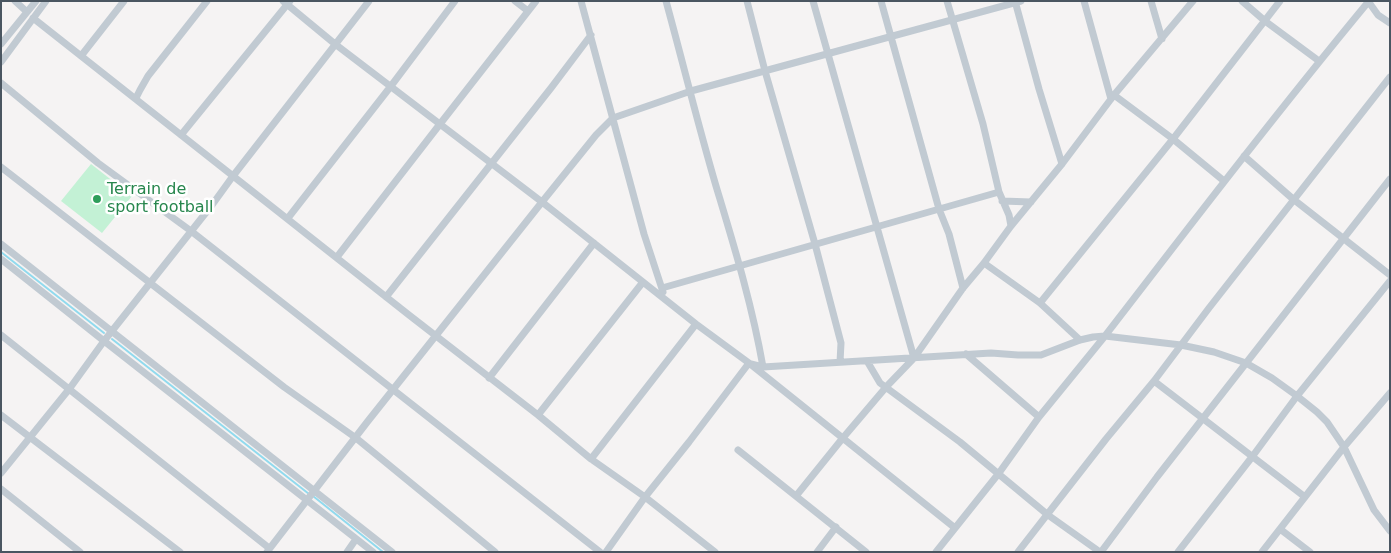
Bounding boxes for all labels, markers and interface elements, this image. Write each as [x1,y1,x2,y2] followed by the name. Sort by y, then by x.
[107,180,214,218] place label: Terrain de sport football
[91,193,103,205] marker: Terrain de sport football

